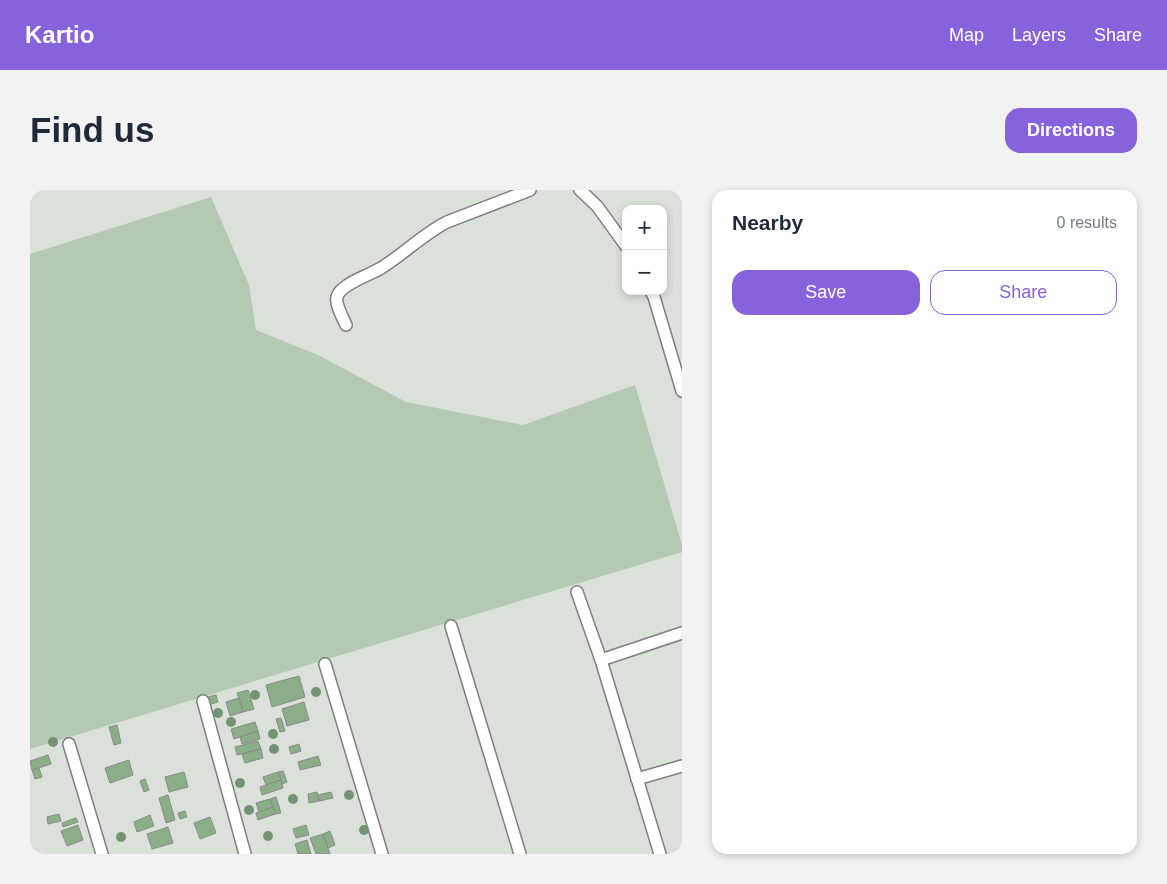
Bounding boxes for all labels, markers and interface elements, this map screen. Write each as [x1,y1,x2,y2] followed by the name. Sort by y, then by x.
[25,21,94,48] text: Kartio
[949,25,984,45] text: Map
[1012,25,1066,45] text: Layers
[1094,25,1142,45] text: Share
[1005,108,1137,153] button: Directions
[30,110,154,149] text: Find us
[622,205,667,295] map controls
[622,205,667,250] button: +
[732,211,803,234] text: Nearby
[1057,214,1117,231] text: 0 results
[622,250,667,295] button: −
[732,270,920,315] button: Save
[930,270,1117,315] button: Share

